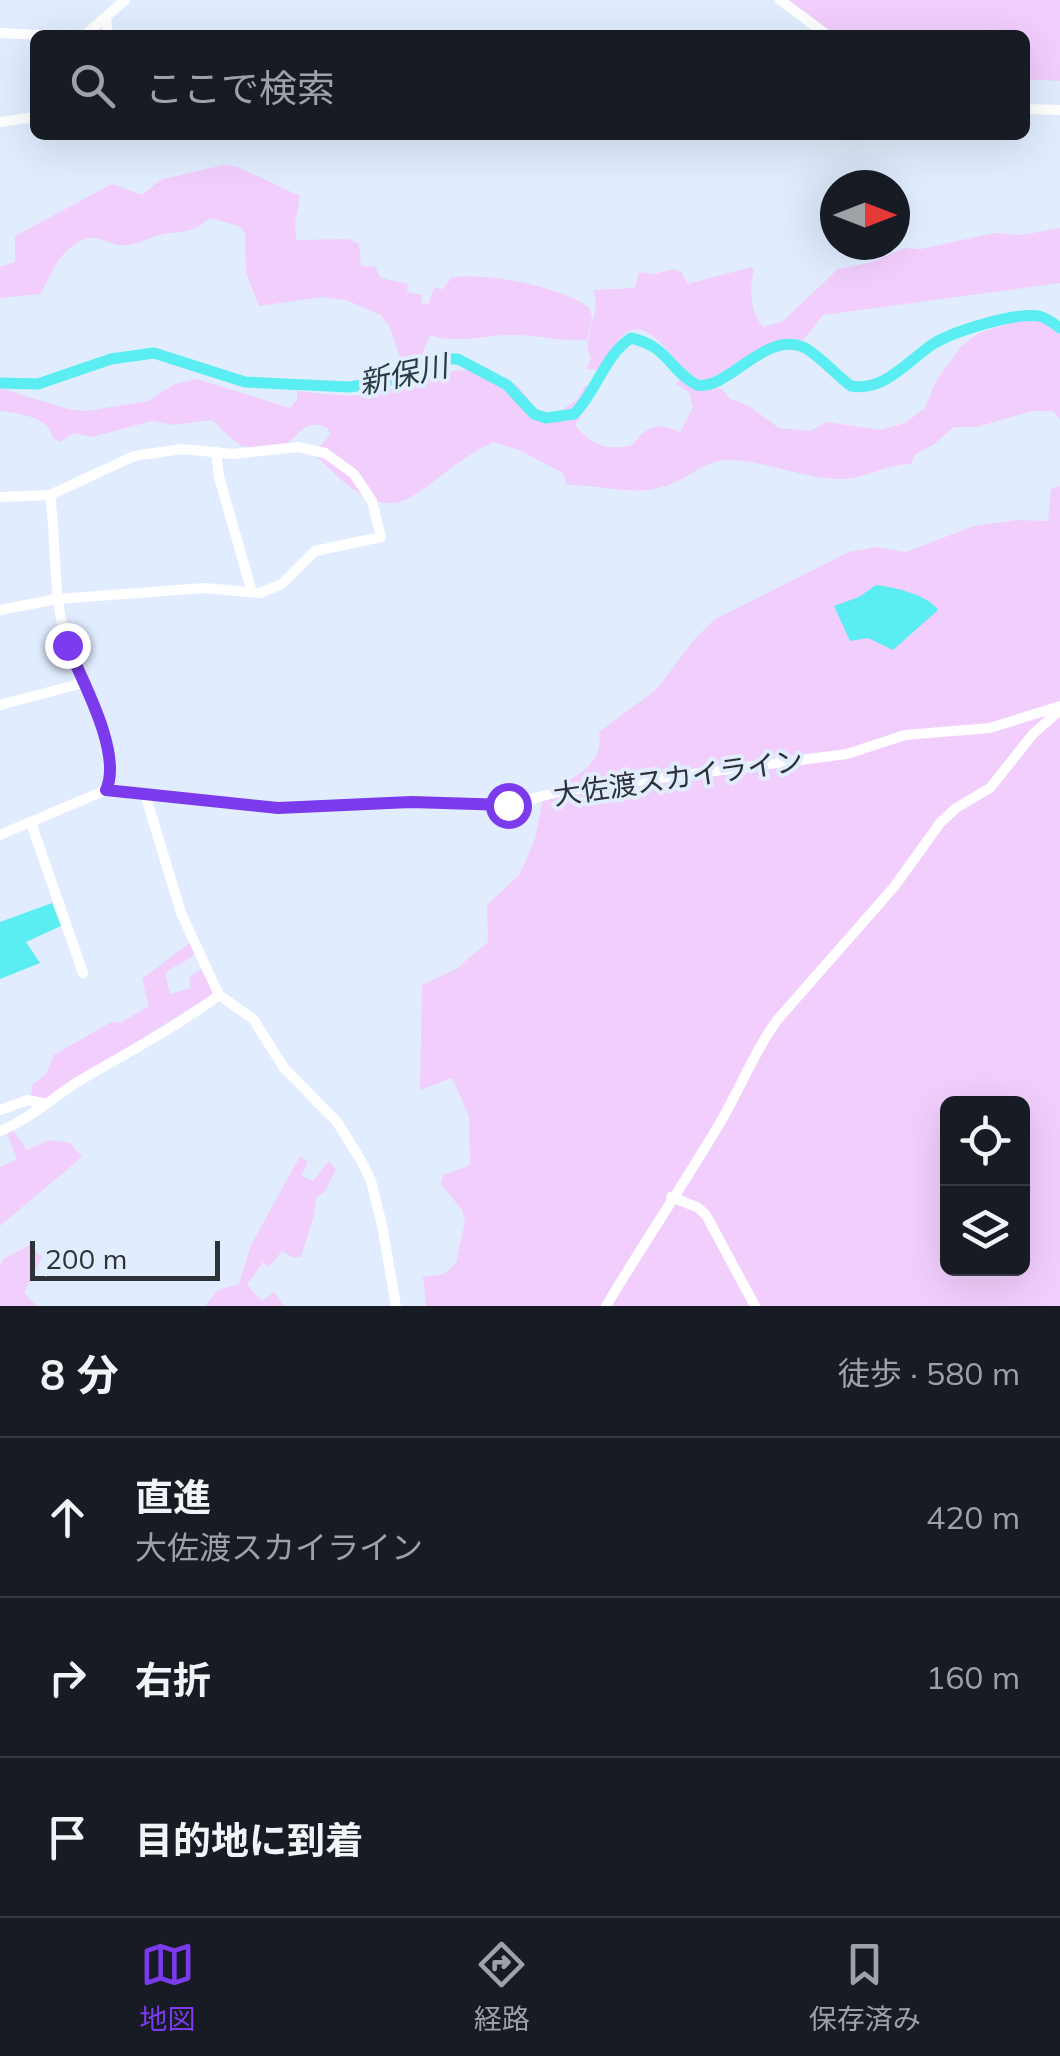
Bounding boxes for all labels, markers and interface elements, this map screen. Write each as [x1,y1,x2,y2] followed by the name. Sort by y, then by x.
[30,30,1030,140] search box
[65,58,120,113] icon: search
[145,64,335,112] text: ここで検索
[820,170,910,260] north arrow
[355,345,454,402] water label: 新保川
[45,623,91,669] route end
[551,742,805,812] street label: 大佐渡スカイライン
[486,783,532,829] route start
[940,1096,1030,1276] map controls
[940,1096,1030,1186] button: locate
[940,1186,1030,1276] button: layers
[30,1236,220,1280] scale bar
[45,1241,127,1276] text: 200 m
[40,1348,119,1401] text: 8 分
[838,1353,1020,1393] text: 徒歩 · 580 m
[135,1473,211,1521] text: 直進
[40,1490,95,1545] icon: ahead
[926,1497,1020,1537] text: 420 m
[135,1527,423,1567] text: 大佐渡スカイライン
[40,1650,95,1705] icon: right
[135,1656,211,1704] text: 右折
[926,1657,1020,1697] text: 160 m
[40,1810,95,1865] icon: arrive
[135,1816,363,1864] text: 目的地に到着
[139,1937,195,2037] tab: 地図
[474,1937,530,2037] tab: 経路
[809,1937,921,2037] tab: 保存済み

